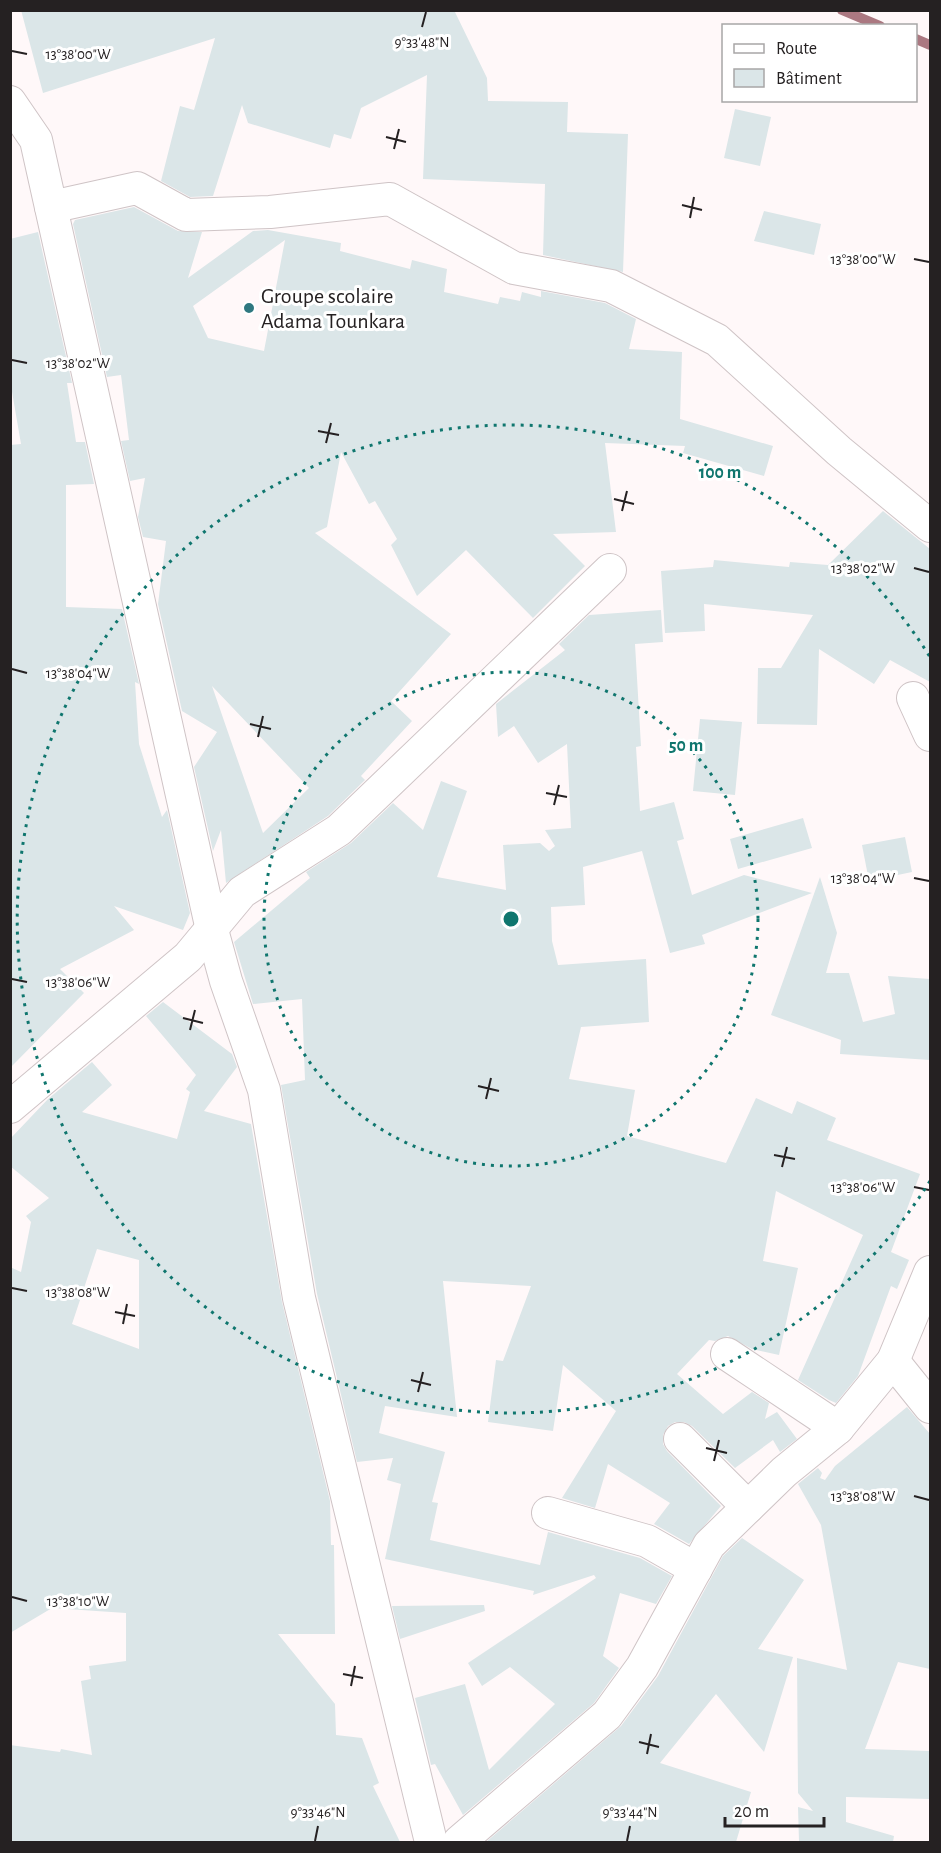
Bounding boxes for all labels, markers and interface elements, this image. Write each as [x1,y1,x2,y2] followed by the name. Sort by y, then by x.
[722,24,917,102] legend
[394,35,450,50] text: 9°33'48"N
[776,40,817,58] text: Route
[45,47,111,62] text: 13°38'00"W
[776,70,842,88] text: Bâtiment
[830,252,896,267] text: 13°38'00"W
[261,285,405,332] place label: Groupe scolaire Adama Tounkara
[242,301,256,315] marker: Groupe scolaire Adama Tounkara
[46,356,111,371] text: 13°38'02"W
[699,464,741,482] text: 100 m
[831,561,896,576] text: 13°38'02"W
[46,666,111,681] text: 13°38'04"W
[669,737,703,755] text: 50 m
[831,871,896,886] text: 13°38'04"W
[501,909,521,929] centre of rings
[46,975,111,990] text: 13°38'06"W
[831,1180,896,1195] text: 13°38'06"W
[46,1285,111,1300] text: 13°38'08"W
[831,1489,896,1504] text: 13°38'08"W
[47,1594,110,1609] text: 13°38'10"W
[725,1790,824,1828] scale bar
[734,1803,769,1821] text: 20 m
[290,1805,346,1820] text: 9°33'46"N
[602,1805,658,1820] text: 9°33'44"N

